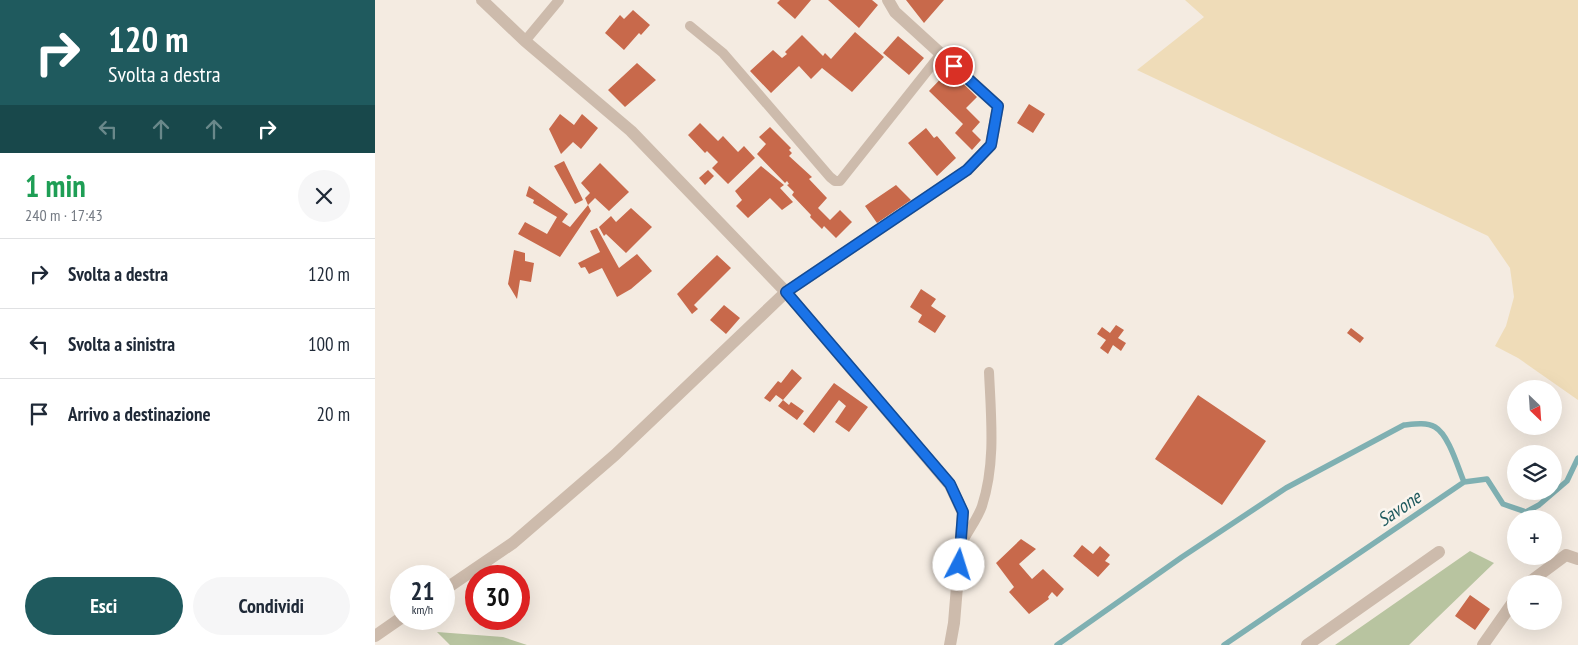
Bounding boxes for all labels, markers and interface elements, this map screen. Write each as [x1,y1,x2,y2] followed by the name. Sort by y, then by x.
[108,16,189,62] text: 120 m
[25,20,90,85] icon: right
[933,45,975,87] pin
[940,52,968,80] icon: arrive
[108,60,221,88] text: Svolta a destra
[94,115,122,143] icon: left
[147,115,175,143] icon: ahead
[200,115,228,143] icon: ahead
[253,115,281,143] icon: right
[25,166,86,205] text: 1 min
[298,170,350,222] button: close
[25,205,103,225] text: 240 m · 17:43
[25,260,53,288] icon: right
[68,262,168,286] text: Svolta a destra
[308,262,350,286] text: 120 m
[25,330,53,358] icon: left
[68,332,175,356] text: Svolta a sinistra
[308,332,350,356] text: 100 m
[1507,380,1563,435] north arrow
[1507,380,1562,630] map controls
[25,400,53,428] icon: arrive
[68,402,211,426] text: Arrivo a destinazione
[317,402,350,426] text: 20 m
[1507,445,1562,500] button: layers
[1373,484,1426,531] water label: Savone
[1507,510,1562,565] button: +
[932,538,984,590] position arrow
[465,565,530,630] speed limit sign: 30
[411,575,434,607] text: 21
[1507,575,1562,630] button: −
[25,577,183,635] button: Esci
[193,577,350,635] button: Condividi
[412,602,433,617] text: km/h

